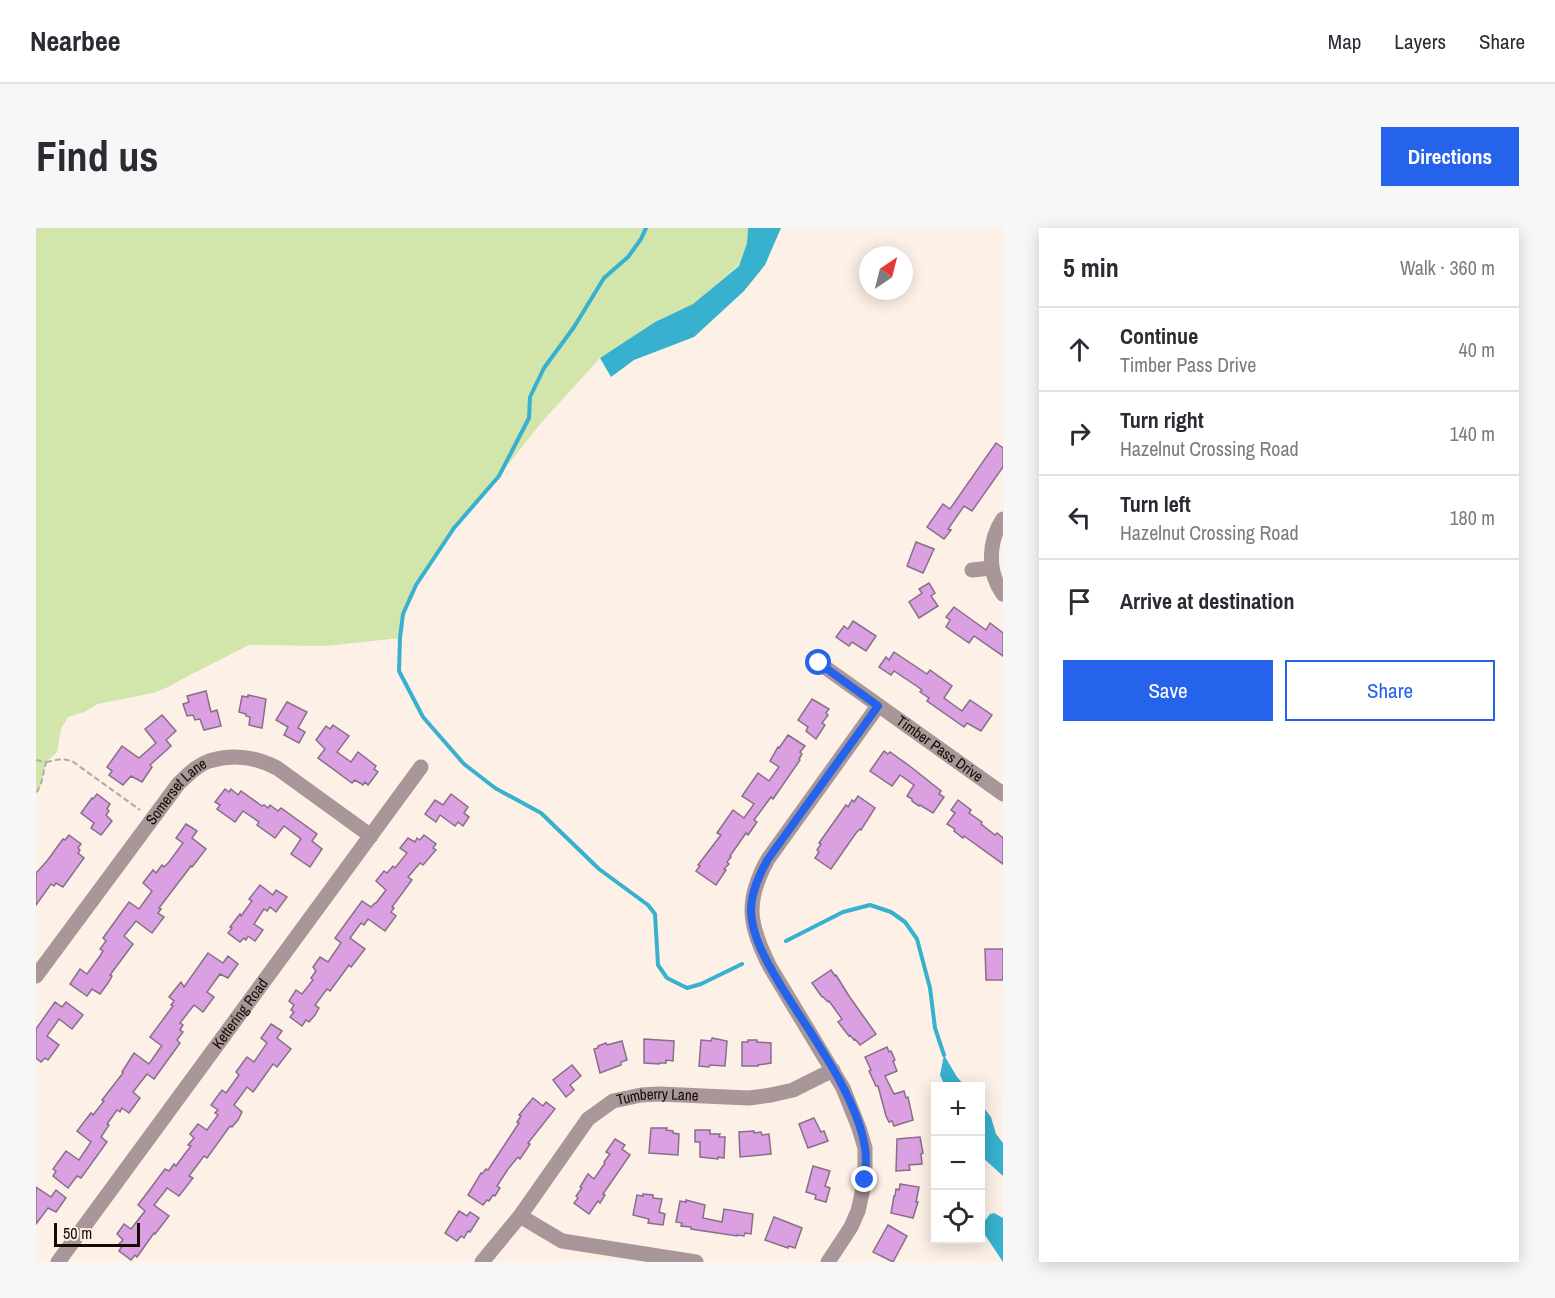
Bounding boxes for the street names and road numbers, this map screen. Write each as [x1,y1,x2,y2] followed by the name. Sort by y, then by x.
[892,710,988,787] street label: Timber Pass Drive
[140,753,210,829] street label: Somerset Lane
[207,974,273,1053] street label: Kettering Road
[614,1083,699,1110] street label: Tumberry Lane

